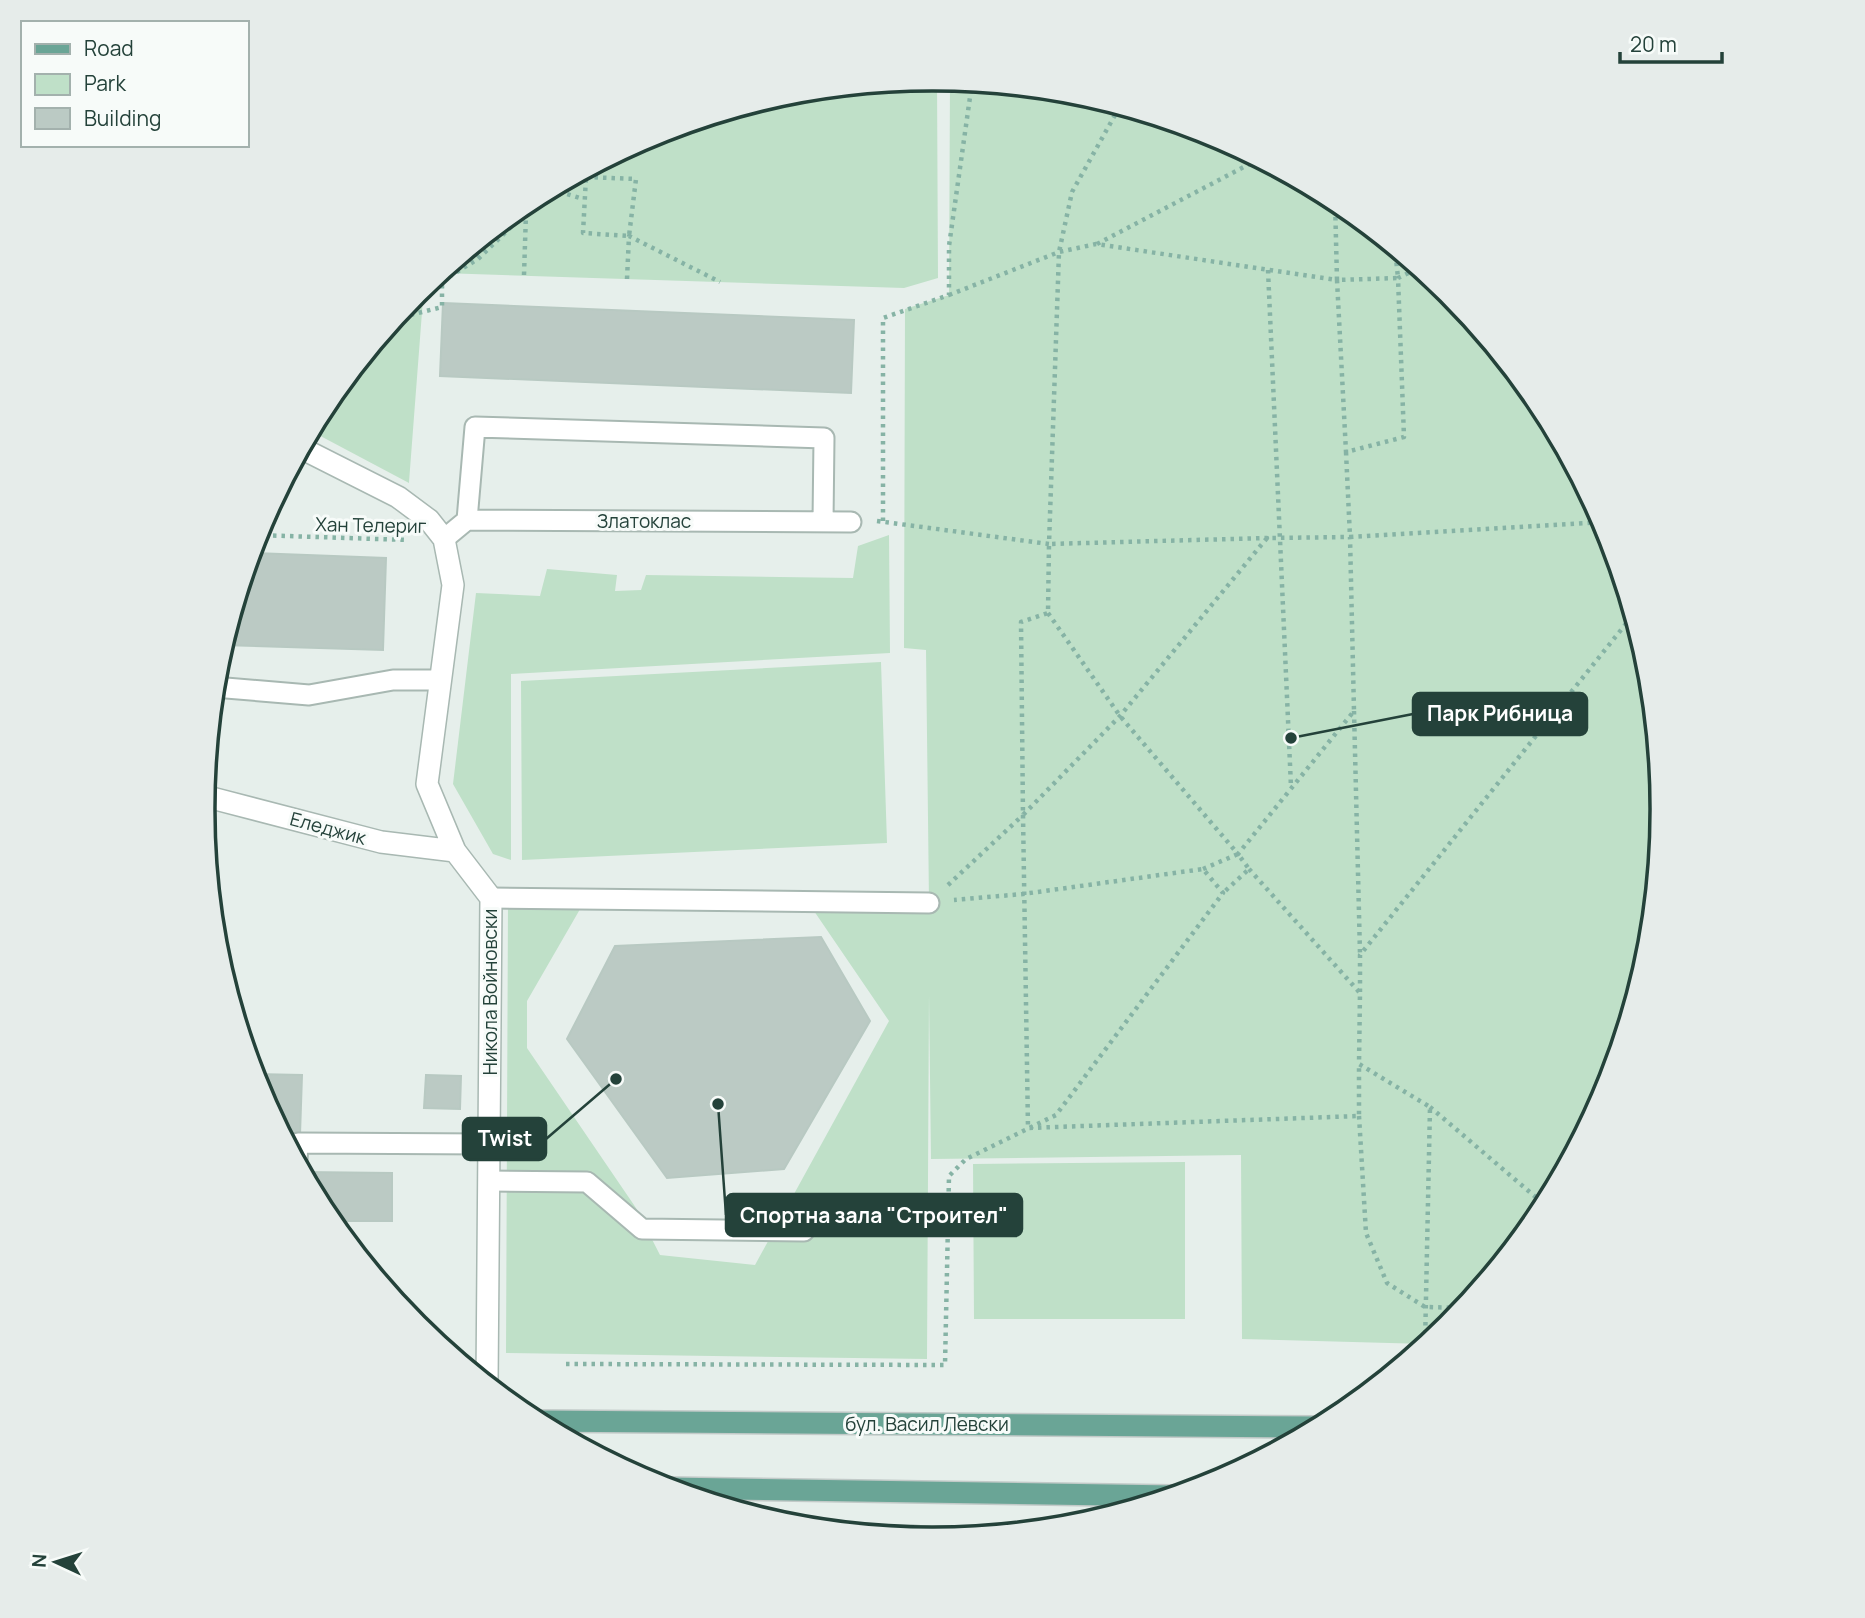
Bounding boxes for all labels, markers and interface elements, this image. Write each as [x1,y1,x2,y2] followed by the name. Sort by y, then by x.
[21,21,248,147] legend
[1620,21,1722,65] scale bar
[1630,30,1677,58] text: 20 m
[84,34,134,62] text: Road
[84,69,126,97] text: Park
[84,104,161,132] text: Building
[597,508,691,534] street label: Златоклас
[315,511,427,539] street label: Хан Телериг
[1413,693,1587,735] callout: Парк Рибница
[1427,699,1573,727] text: Парк Рибница
[287,805,369,851] street label: Еледжик
[477,909,503,1075] street label: Никола Войновски
[463,1118,546,1160] callout: Twist
[478,1124,532,1152] text: Twist
[726,1194,1022,1236] callout: Спортна зала "Строител"
[740,1201,1008,1229] text: Спортна зала "Строител"
[845,1411,1009,1437] street label: бул. Васил Левски
[21,1527,91,1597] north arrow
[26,1553,52,1569] text: N

